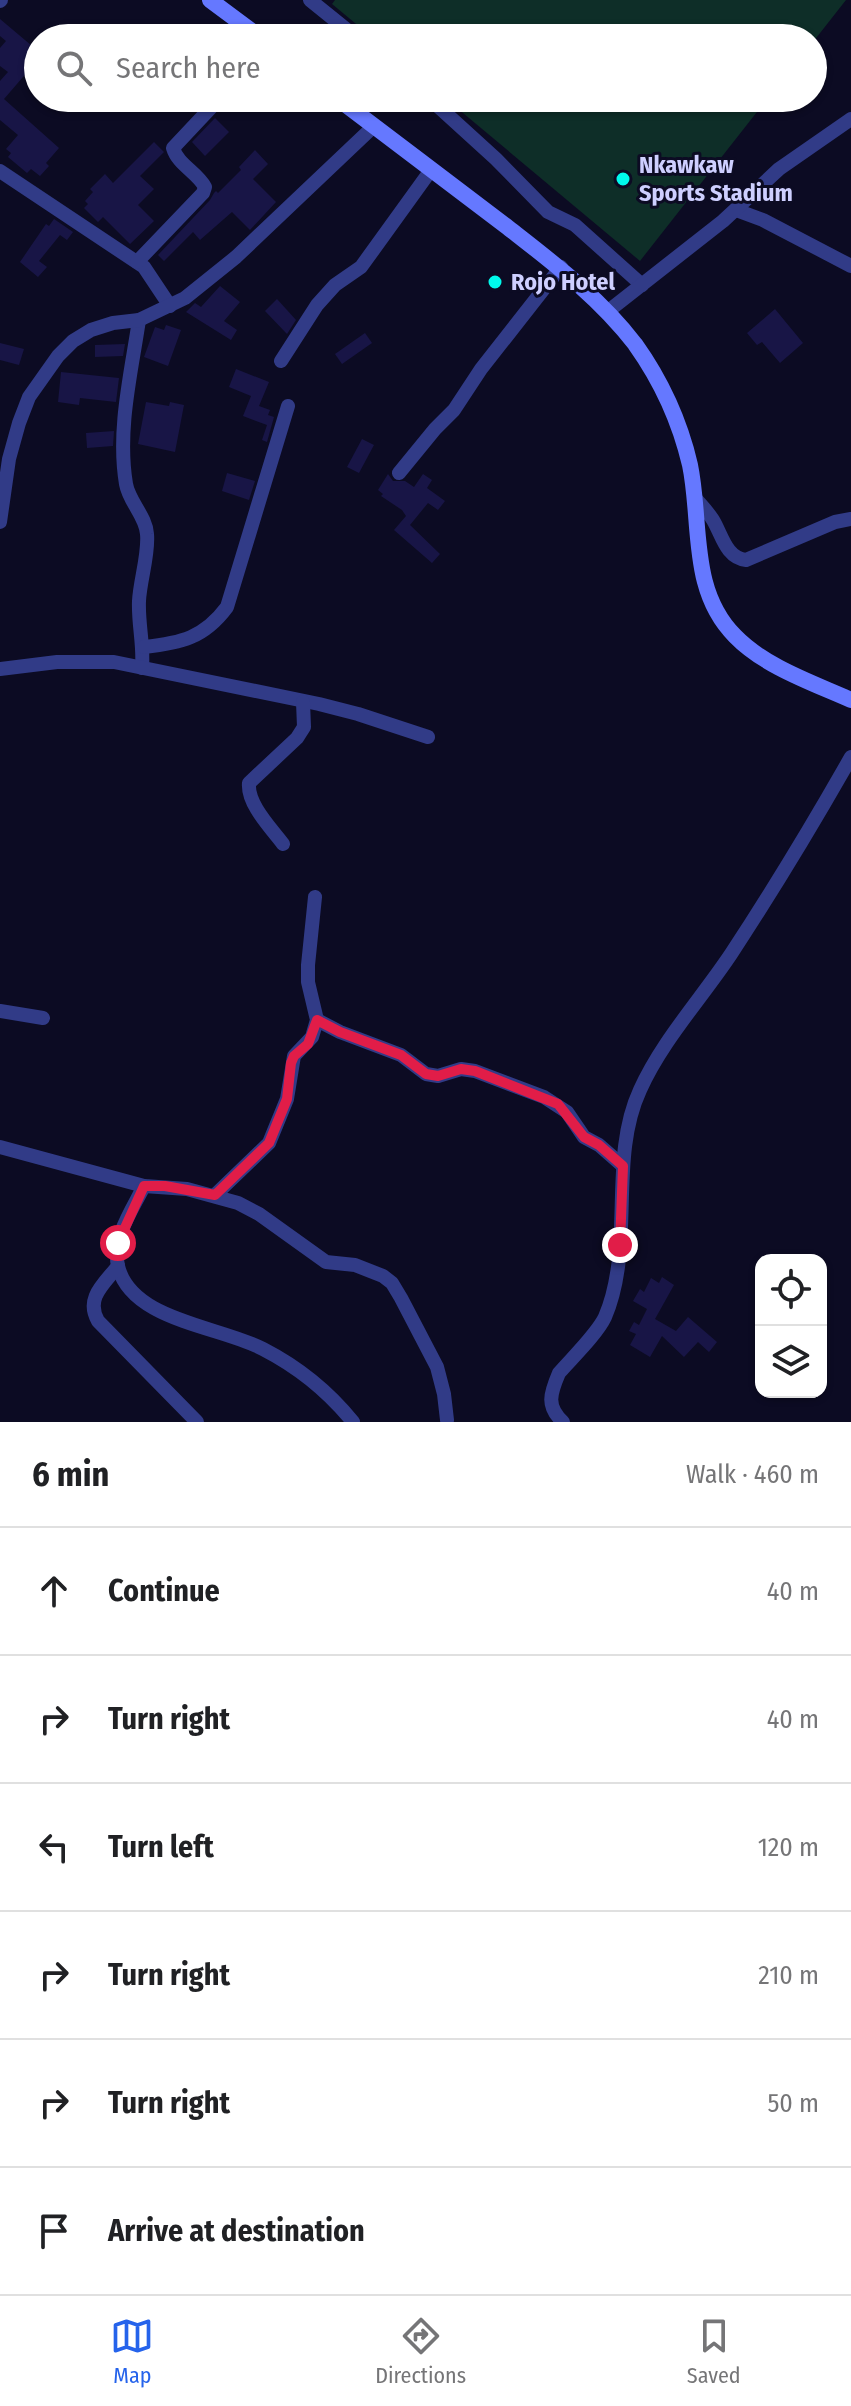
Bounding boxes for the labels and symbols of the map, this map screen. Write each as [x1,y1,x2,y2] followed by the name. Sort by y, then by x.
[639,151,793,207] place label: Nkawkaw Sports Stadium
[614,170,632,188] marker: Nkawkaw Sports Stadium
[511,268,615,296] place label: Rojo Hotel
[486,273,504,291] marker: Rojo Hotel
[100,1225,136,1261] route start
[602,1227,638,1263] route end

